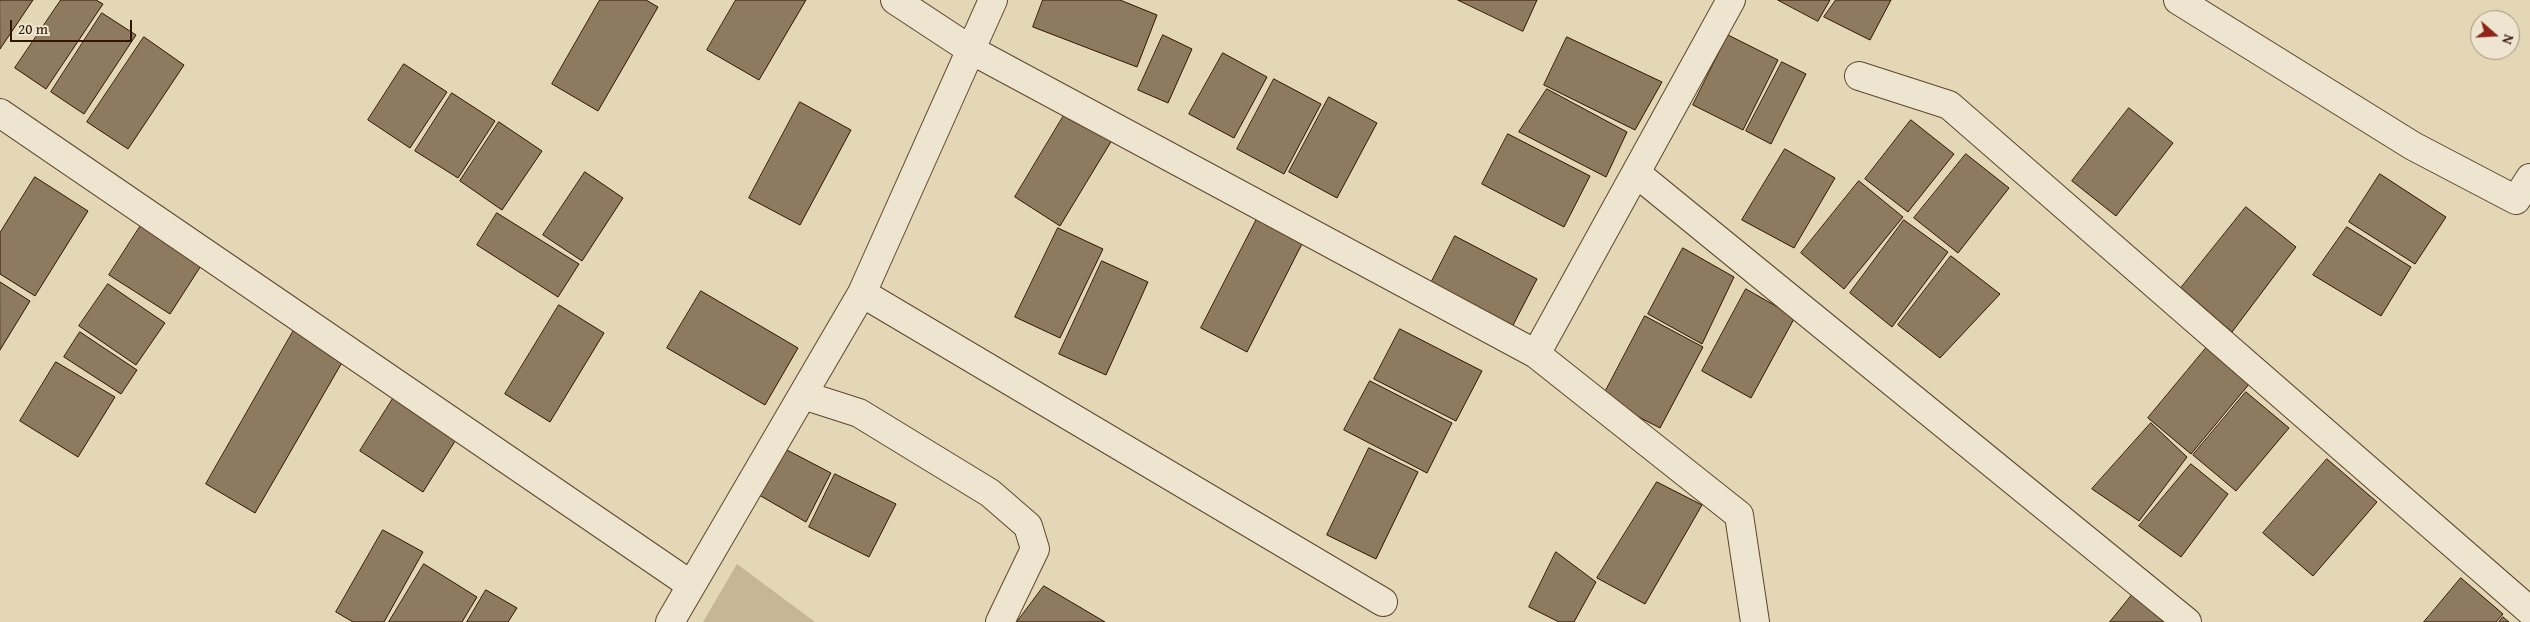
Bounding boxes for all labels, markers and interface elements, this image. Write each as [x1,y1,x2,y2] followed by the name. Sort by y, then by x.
[12,10,135,42] scale bar
[2470,10,2520,60] north arrow
[18,18,48,39] text: 20 m
[2497,32,2519,47] text: N

